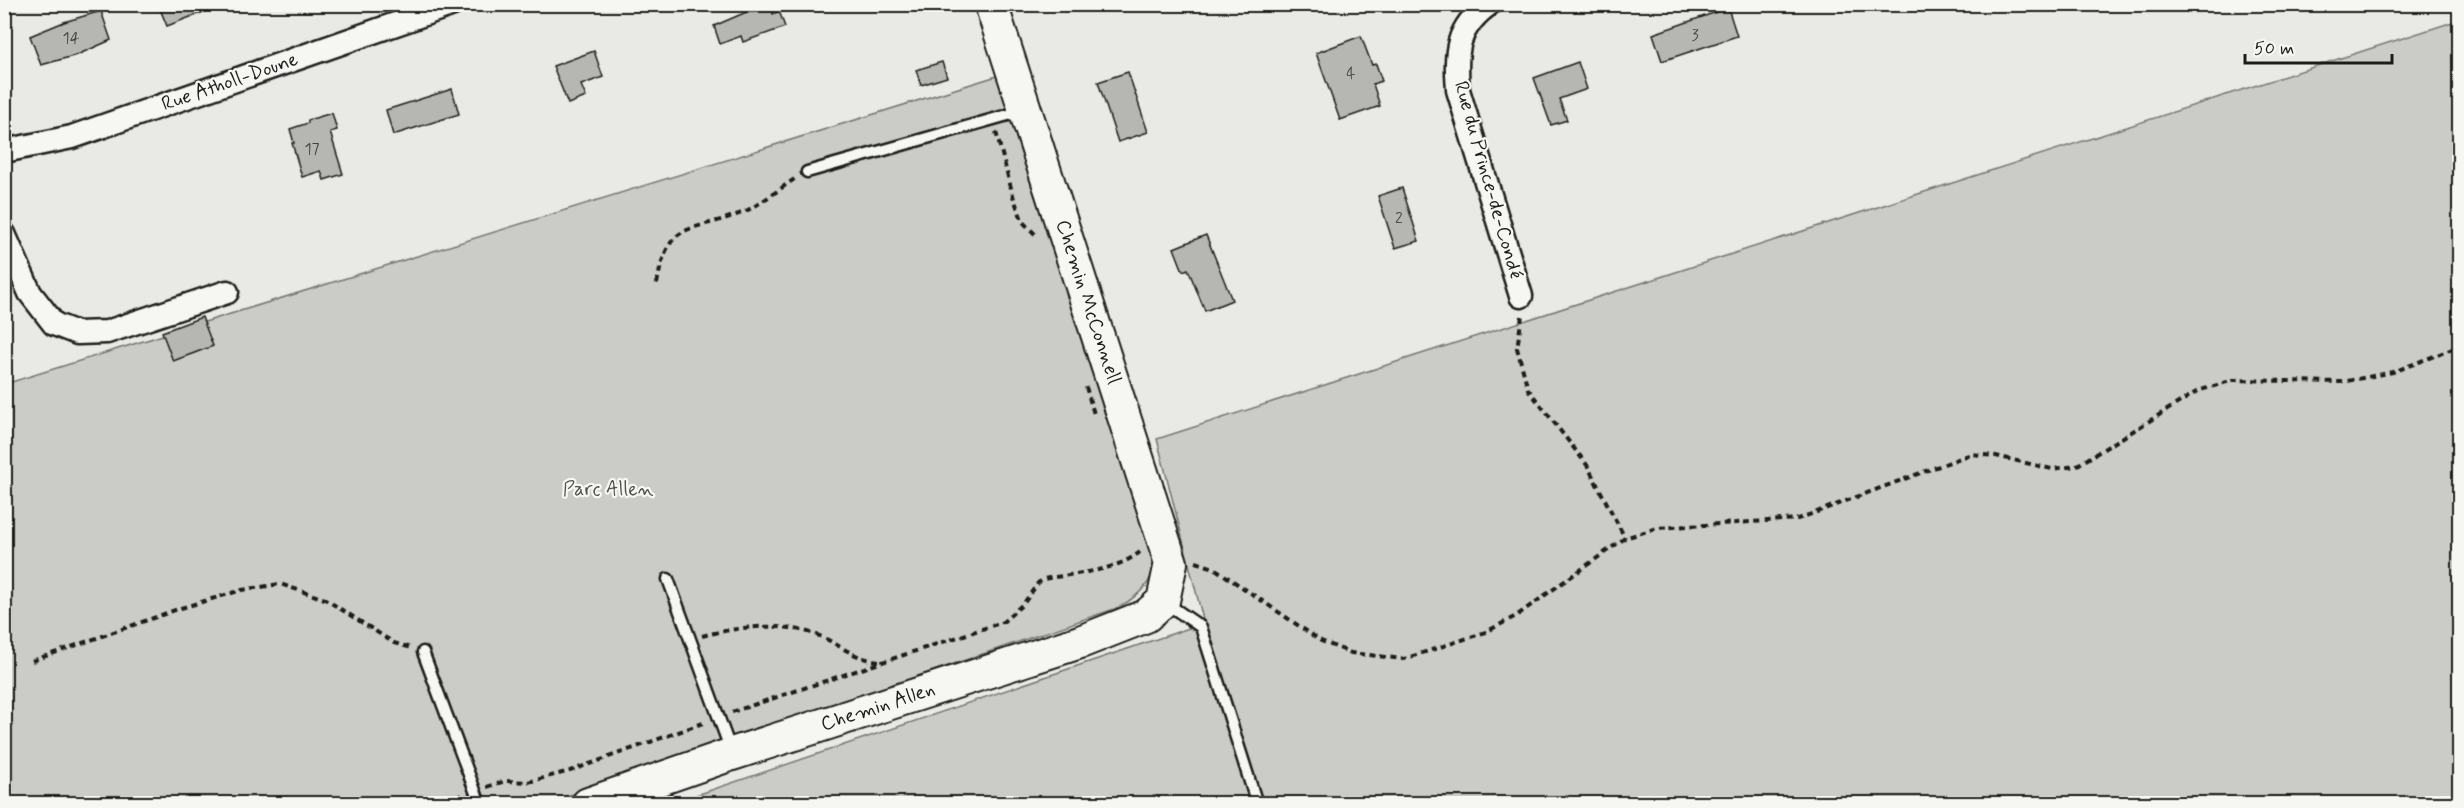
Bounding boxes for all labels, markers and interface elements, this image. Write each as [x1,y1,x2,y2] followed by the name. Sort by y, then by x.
[1691,25,1699,46] house number: 3
[2245,27,2392,65] scale bar
[63,28,80,49] house number: 14
[2254,37,2294,61] text: 50 m
[158,46,302,118] street label: Rue Atholl-Doune
[1346,63,1356,84] house number: 4
[1447,78,1529,282] street label: Rue du Prince-de-Condé
[304,139,320,160] house number: 17
[1395,208,1403,229] house number: 2
[1049,216,1127,388] street label: Chemin McConnell
[563,476,654,503] park label: Parc Allen
[817,676,939,738] street label: Chemin Allen

